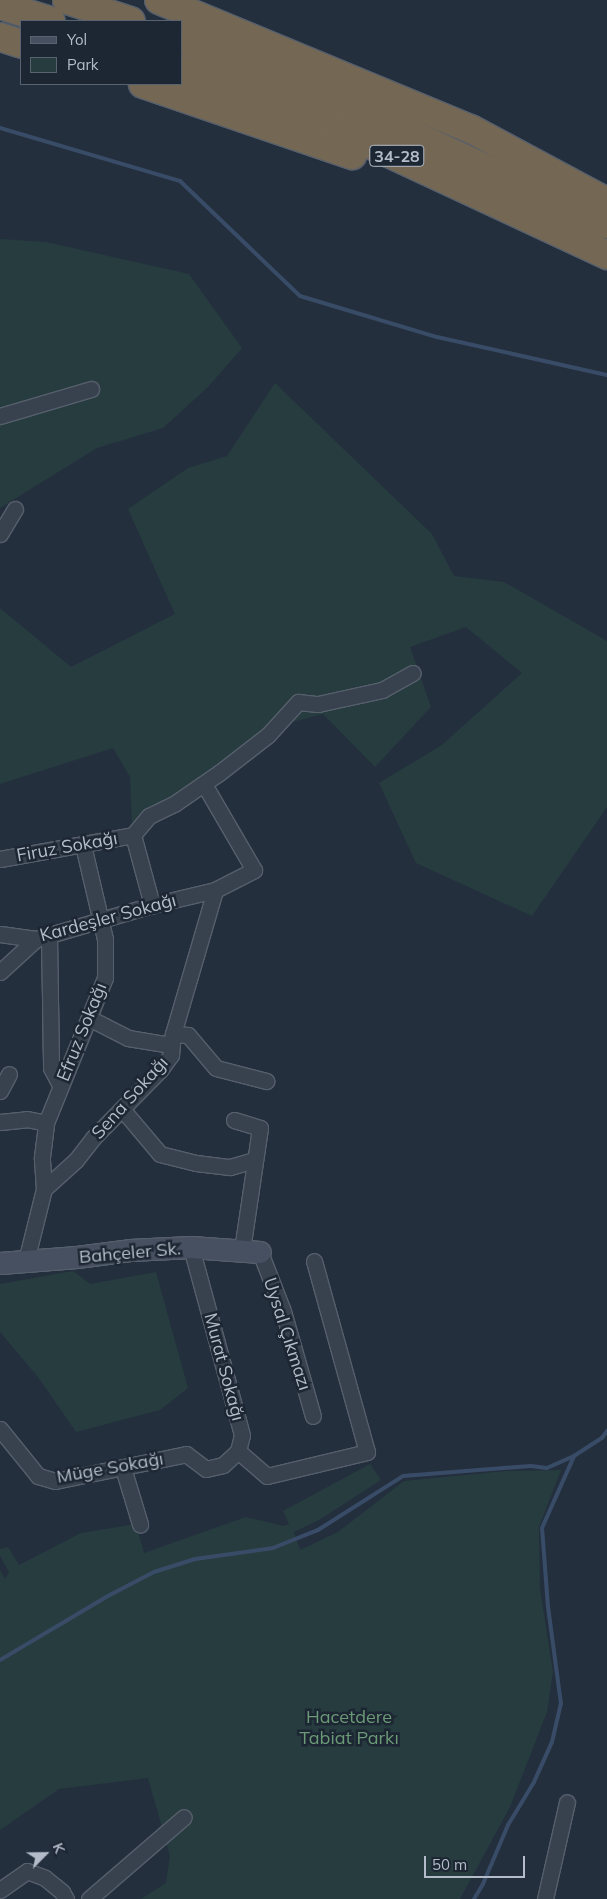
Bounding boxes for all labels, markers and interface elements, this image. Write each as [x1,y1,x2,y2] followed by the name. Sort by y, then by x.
[20,20,182,85] legend
[67,30,87,49] text: Yol
[67,55,99,74] text: Park
[368,142,426,170] road number: 34-28
[15,828,119,866] street label: Firuz Sokağı
[38,889,178,947] street label: Kardeşler Sokağı
[52,980,112,1084] street label: Efruz Sokağı
[87,1052,173,1144] street label: Sena Sokağı
[78,1238,182,1268] street label: Bahçeler Sk.
[259,1275,315,1393] street label: Uysal Çıkmazı
[199,1311,249,1423] street label: Murat Sokağı
[55,1448,165,1488] street label: Müge Sokağı
[299,1707,399,1750] park label: Hacetdere Tabiat Parkı
[20,1829,70,1879] north arrow
[49,1840,69,1856] text: K
[427,1846,528,1878] scale bar
[432,1855,467,1874] text: 50 m

